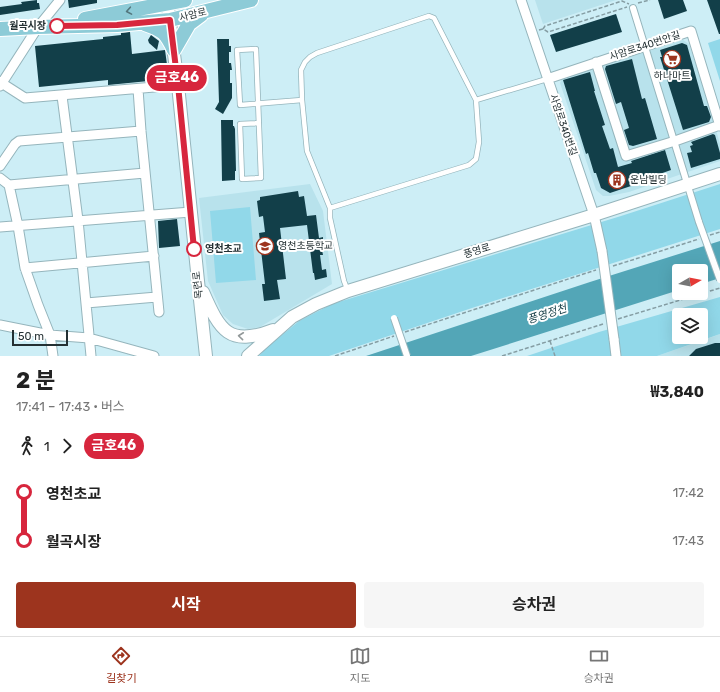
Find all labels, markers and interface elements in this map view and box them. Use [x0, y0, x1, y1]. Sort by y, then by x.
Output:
one-way arrow [126, 6, 132, 15]
street label: 사암로 [178, 6, 208, 24]
marker: 월곡시장 [49, 18, 65, 34]
place label: 월곡시장 [9, 20, 46, 32]
street label: 사암로340번안길 [608, 29, 682, 63]
supermarket icon: 하나마트 [662, 49, 682, 69]
line badge: 금호46 [149, 65, 205, 91]
text: 금호46 [155, 69, 199, 86]
place label: 하나마트 [654, 70, 690, 82]
street label: 사암로340번길 [547, 93, 579, 157]
building icon: 운남빌딩 [607, 170, 627, 190]
place label: 운남빌딩 [630, 174, 667, 186]
school or university icon: 영천초등학교 [255, 236, 275, 256]
place label: 영천초등학교 [278, 240, 333, 252]
marker: 영천초교 [186, 241, 202, 257]
street label: 풍영로 [462, 241, 492, 261]
place label: 영천초교 [205, 242, 242, 255]
north arrow [672, 264, 708, 300]
map controls [672, 264, 708, 344]
street label: 목련로 [191, 271, 205, 299]
water label: 풍영정천 [526, 301, 570, 326]
button: layers [672, 308, 708, 344]
scale bar [12, 328, 68, 347]
text: 50 m [18, 330, 44, 343]
one-way arrow [238, 332, 244, 341]
text: 2 분 [16, 367, 55, 394]
text: ₩3,840 [651, 383, 704, 401]
text: 17:41 – 17:43 · 버스 [16, 399, 125, 414]
icon: walk [16, 435, 38, 457]
icon: forward [56, 435, 78, 457]
text: 금호46 [92, 437, 136, 454]
text: 1 [44, 439, 50, 454]
text: 영천초교 [46, 485, 101, 503]
text: 17:42 [673, 485, 704, 500]
text: 월곡시장 [46, 533, 101, 551]
text: 17:43 [673, 533, 704, 548]
button: 시작 [16, 582, 356, 628]
button: 승차권 [364, 582, 704, 628]
tab: 길찾기 [106, 645, 137, 685]
tab: 지도 [349, 645, 371, 685]
tab: 승차권 [583, 645, 614, 685]

